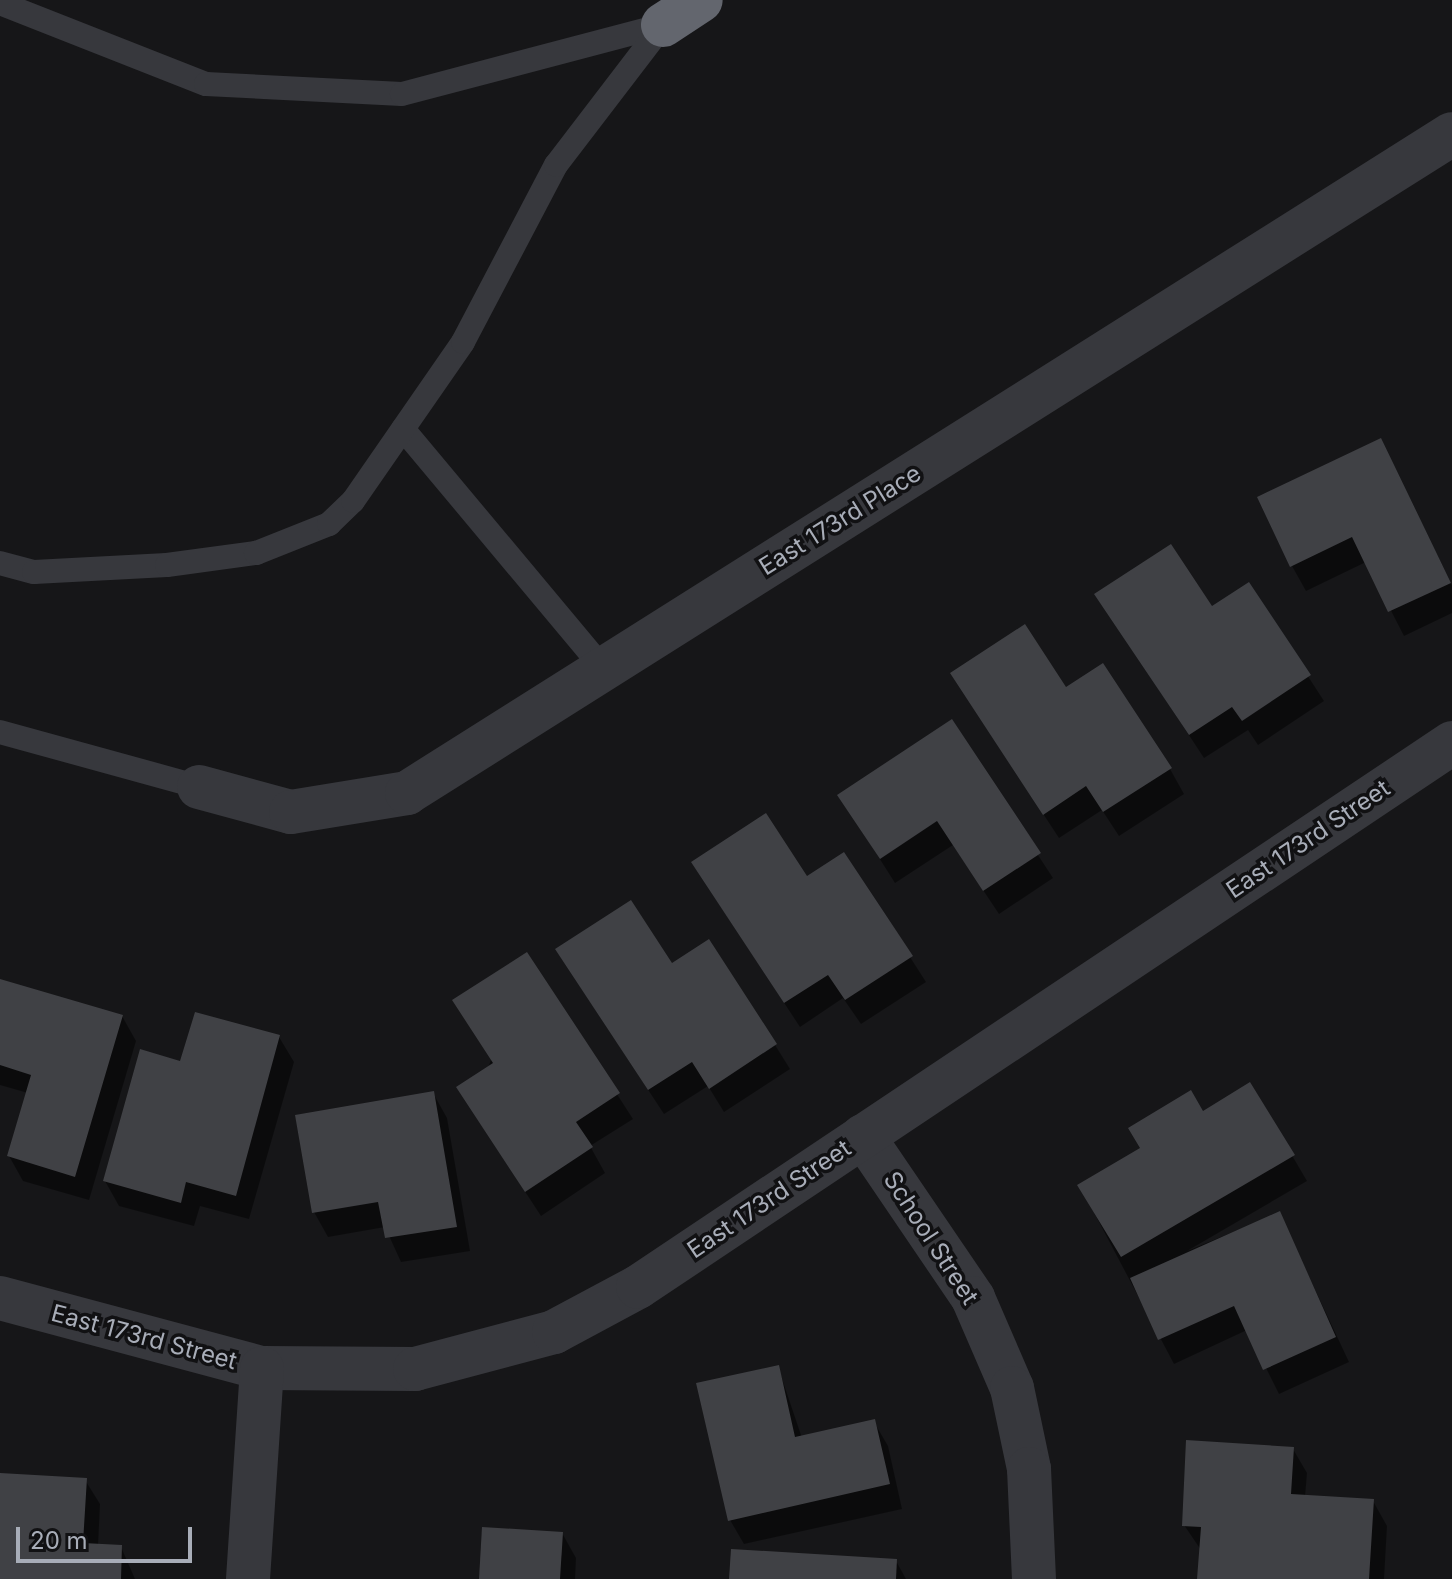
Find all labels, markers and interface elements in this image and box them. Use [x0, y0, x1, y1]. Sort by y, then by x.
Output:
street label: East 173rd Place [754, 459, 926, 581]
street label: East 173rd Street [1221, 774, 1395, 904]
street label: East 173rd Street [682, 1134, 856, 1264]
street label: School Street [877, 1166, 985, 1310]
street label: East 173rd Street [48, 1298, 240, 1376]
scale bar [20, 1511, 196, 1561]
text: 20 m [30, 1526, 88, 1555]

